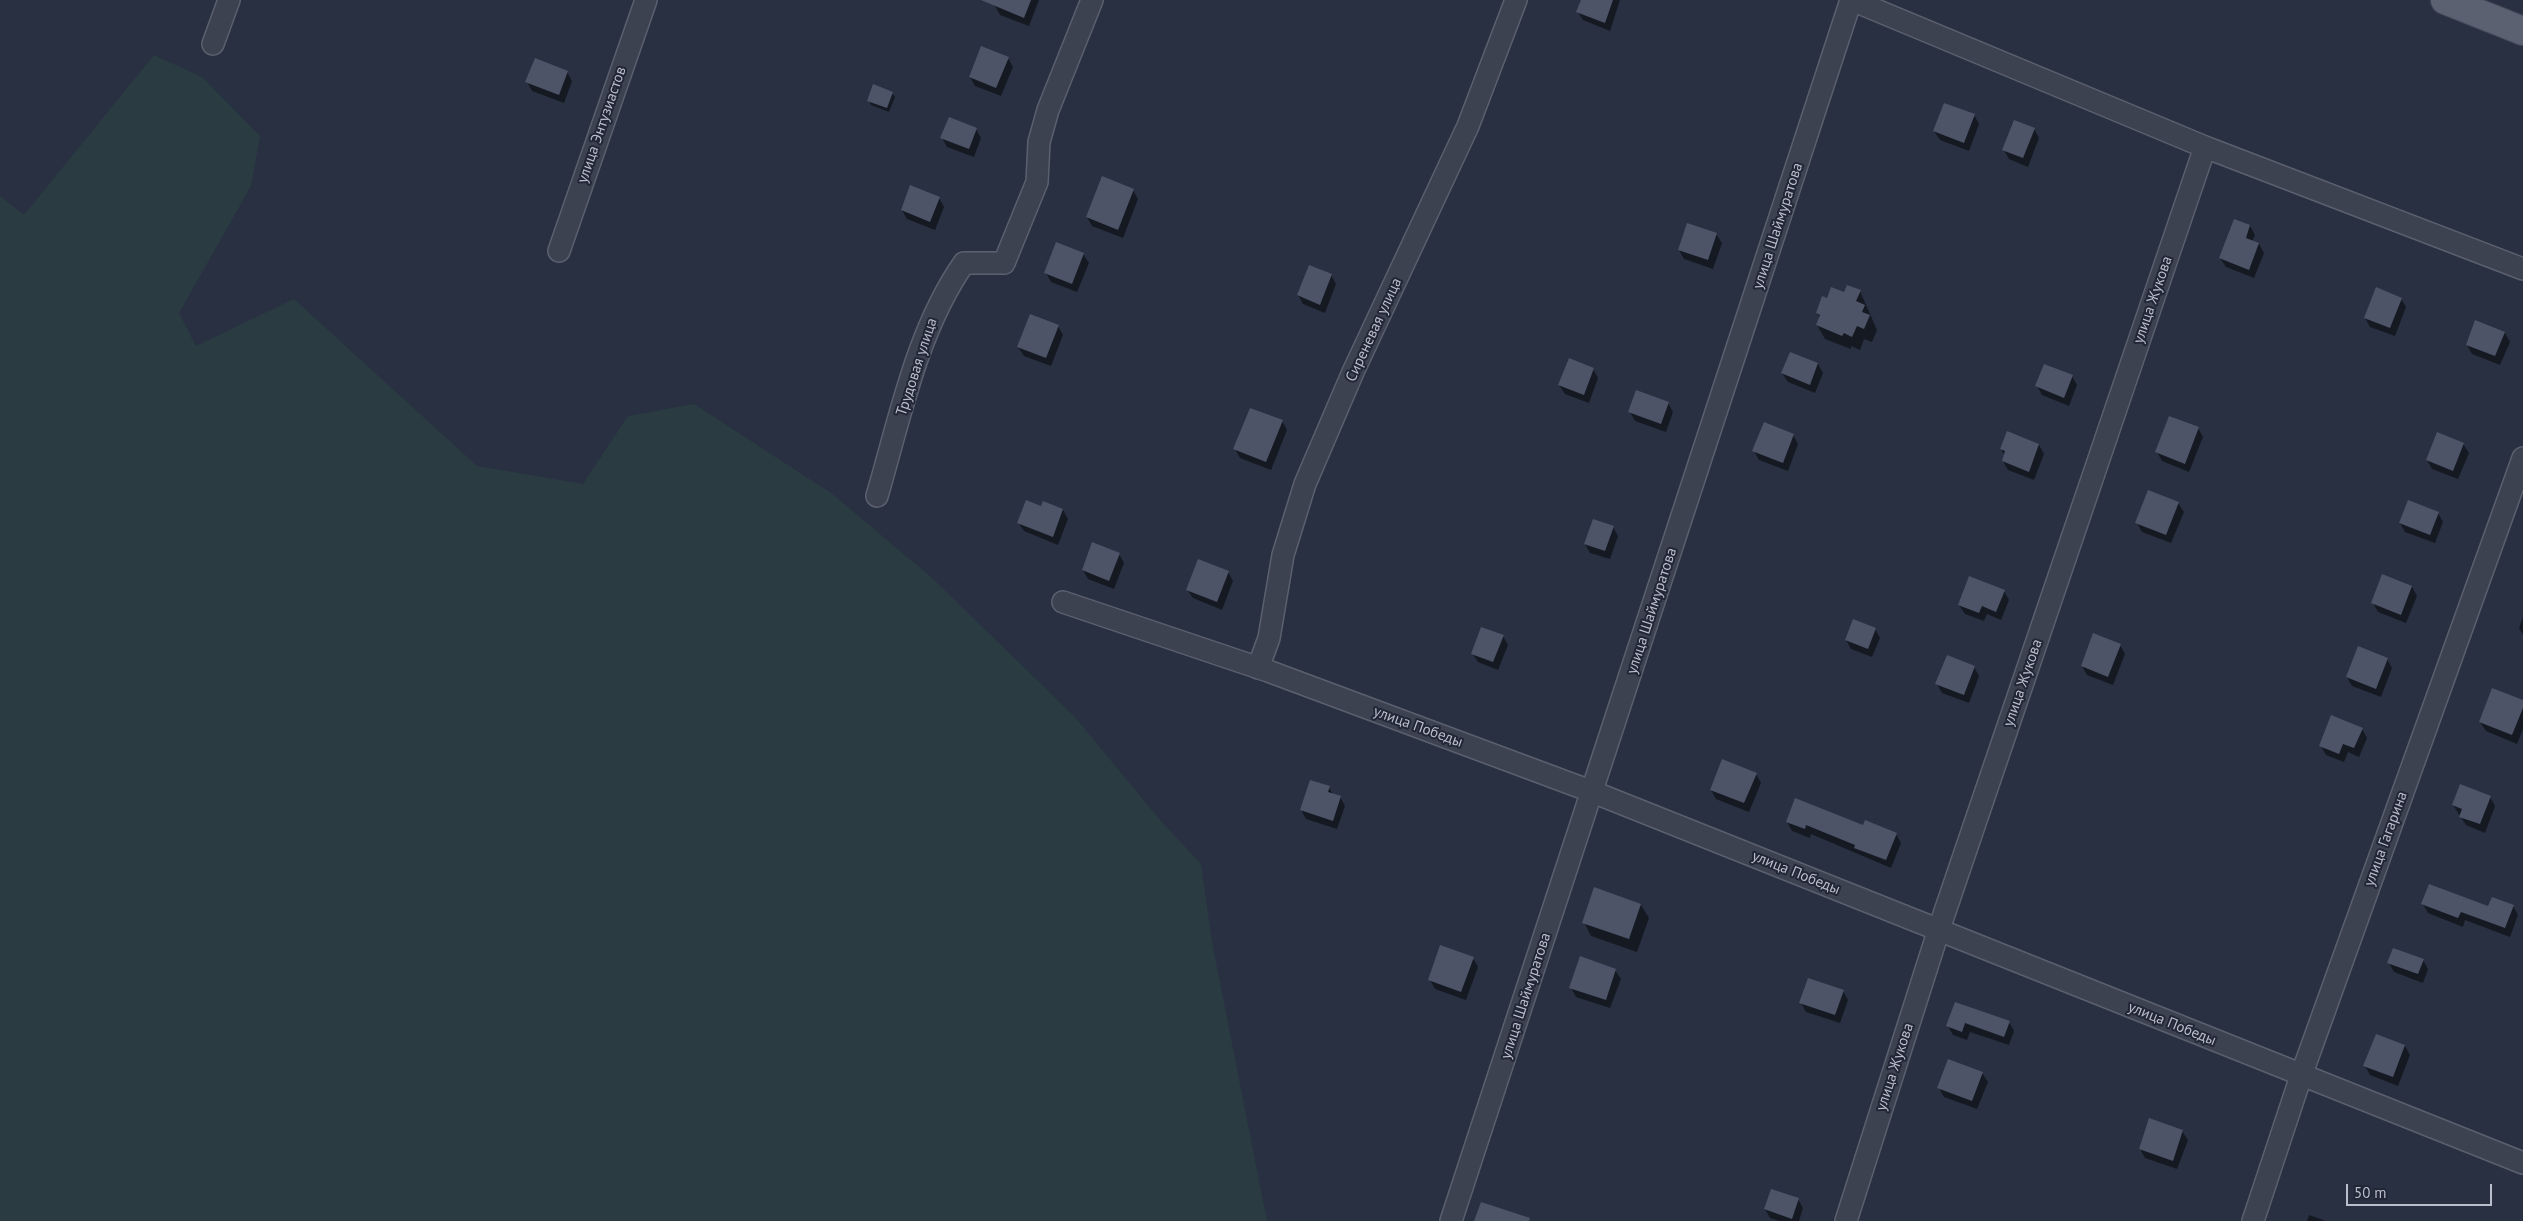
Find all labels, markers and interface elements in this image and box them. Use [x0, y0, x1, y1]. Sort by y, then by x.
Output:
street label: улица Энтузиастов [574, 64, 630, 186]
street label: улица Шаймуратова [1749, 161, 1807, 291]
street label: улица Жукова [2130, 254, 2176, 346]
street label: Сиреневая улица [1342, 275, 1406, 385]
street label: Трудовая улица [893, 316, 941, 418]
street label: улица Шаймуратова [1623, 546, 1681, 676]
street label: улица Жукова [2000, 637, 2046, 729]
street label: улица Победы [1371, 703, 1465, 751]
street label: улица Гагарина [2361, 789, 2411, 889]
street label: улица Победы [1749, 847, 1843, 899]
street label: улица Шаймуратова [1497, 931, 1555, 1061]
street label: улица Победы [2125, 998, 2219, 1050]
street label: улица Жукова [1872, 1021, 1918, 1113]
scale bar [2348, 1174, 2494, 1206]
text: 50 m [2354, 1183, 2387, 1202]

